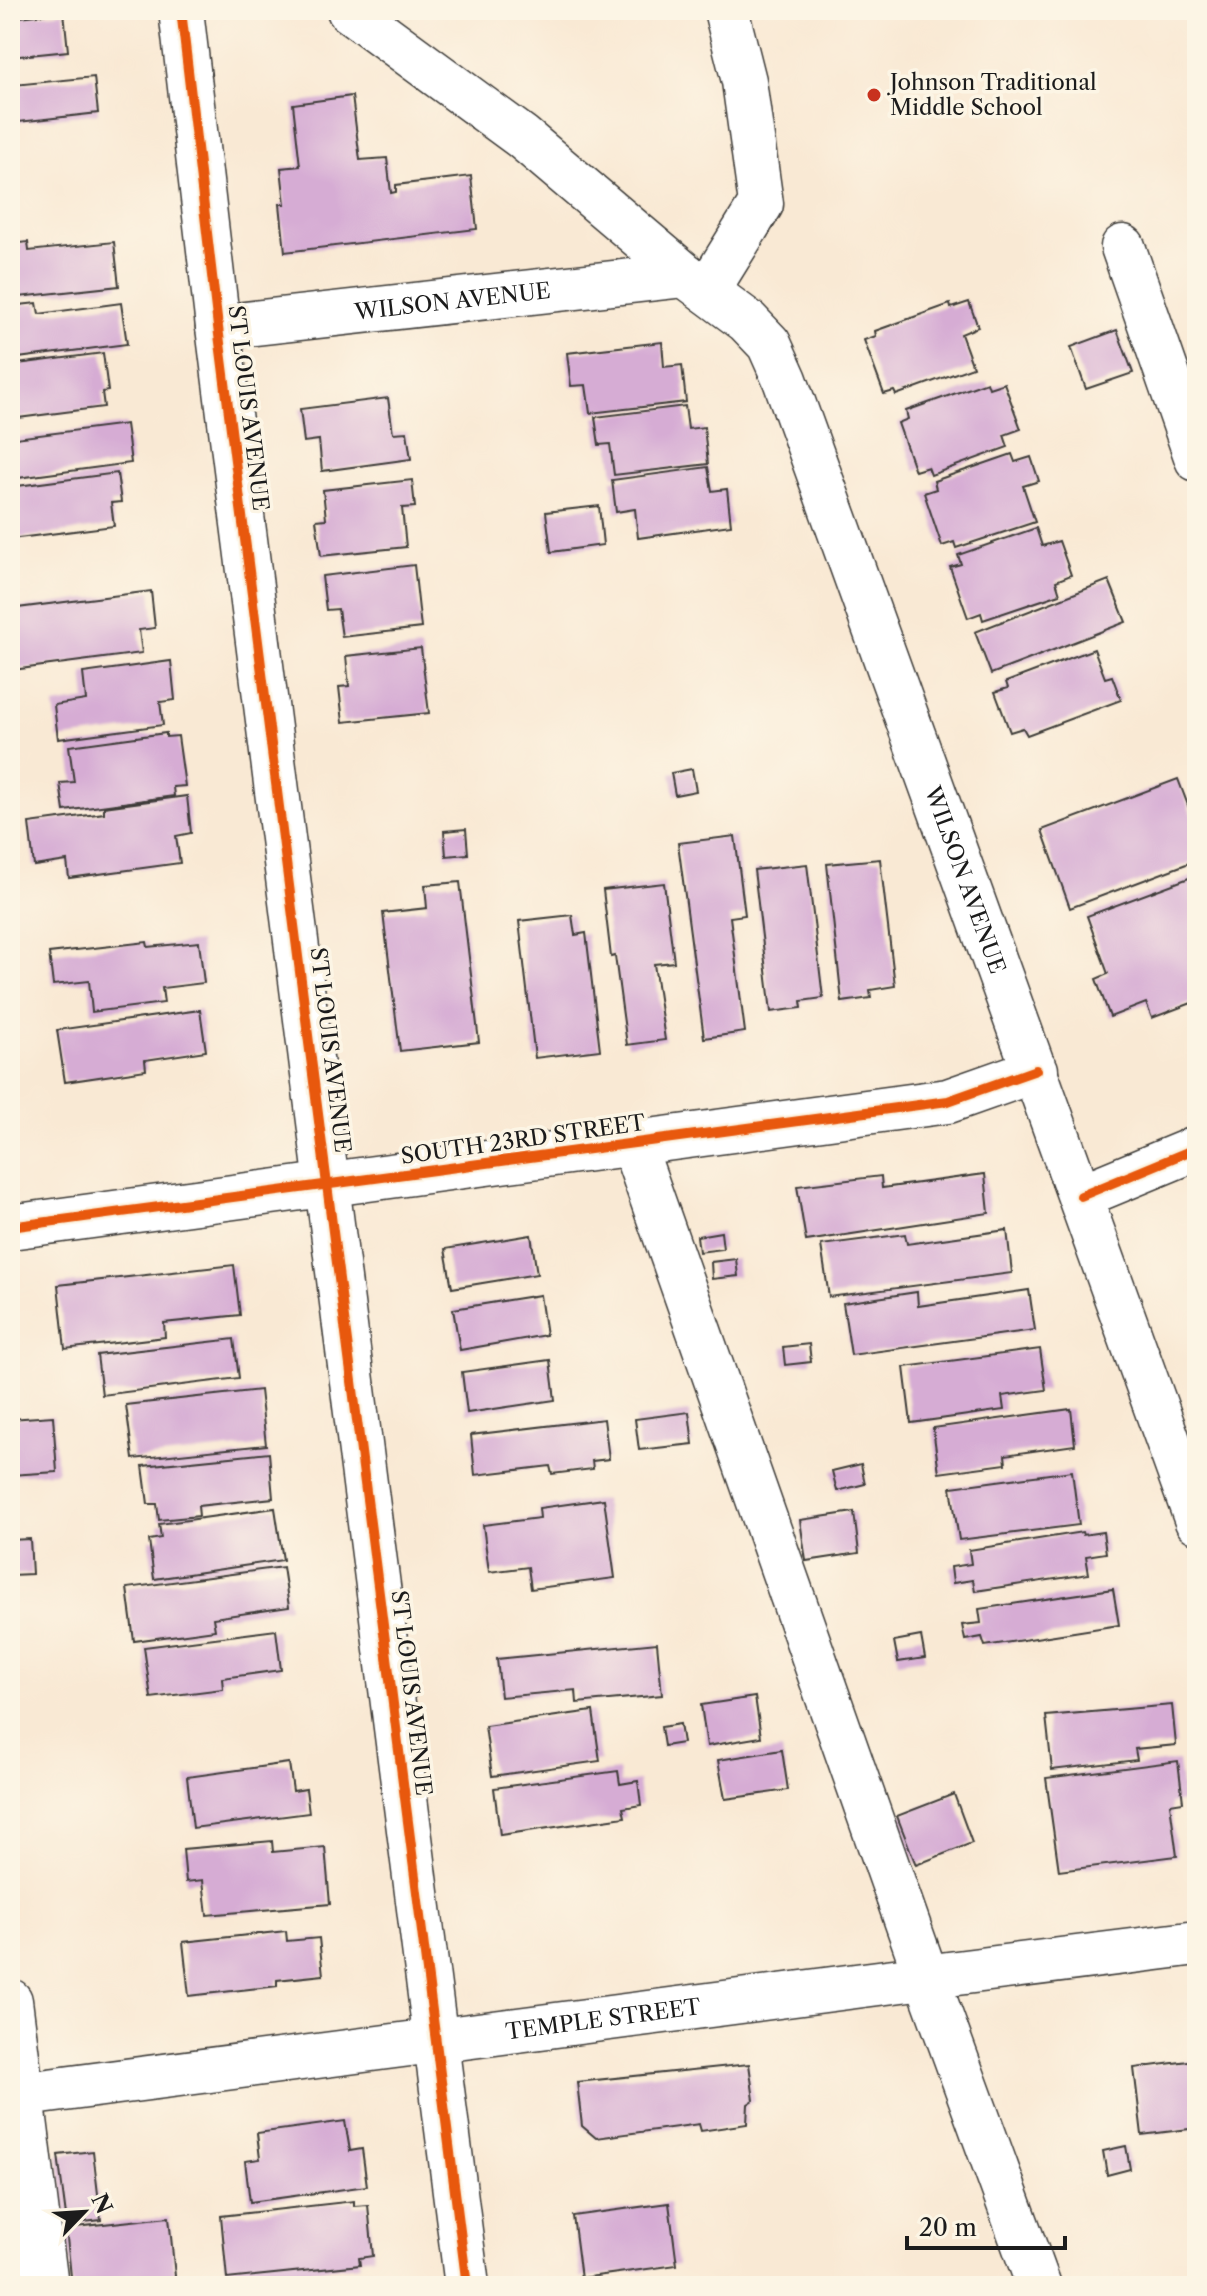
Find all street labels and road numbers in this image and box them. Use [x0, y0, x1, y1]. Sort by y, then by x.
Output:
street label: WILSON AVENUE [352, 277, 552, 326]
street label: ST LOUIS AVENUE [223, 304, 275, 512]
street label: WILSON AVENUE [918, 782, 1011, 977]
street label: ST LOUIS AVENUE [305, 946, 357, 1154]
street label: SOUTH 23RD STREET [399, 1109, 648, 1170]
street label: ST LOUIS AVENUE [386, 1589, 438, 1797]
street label: TEMPLE STREET [504, 1993, 703, 2046]

